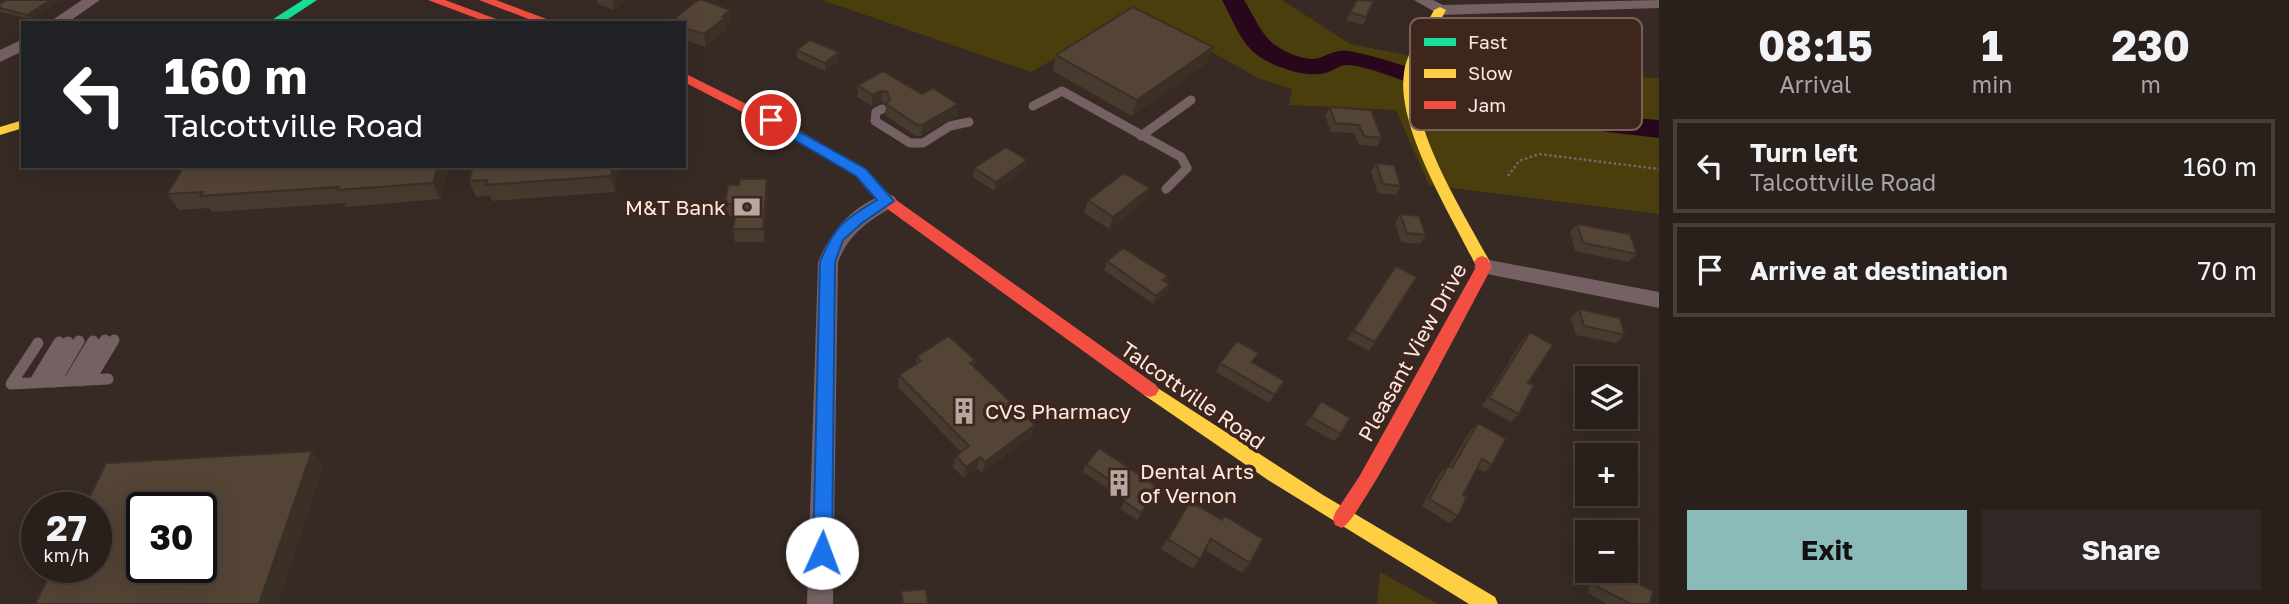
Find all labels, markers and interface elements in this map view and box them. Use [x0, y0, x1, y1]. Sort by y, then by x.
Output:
legend [1410, 18, 1642, 130]
text: 08:15 [1758, 20, 1873, 70]
text: 1 [1981, 20, 2003, 70]
text: 230 [2111, 20, 2190, 70]
text: Fast [1468, 30, 1507, 53]
text: 160 m [164, 46, 307, 105]
icon: left [49, 49, 140, 140]
text: Slow [1468, 61, 1513, 84]
text: Arrival [1779, 70, 1851, 98]
text: min [1972, 70, 2012, 98]
text: m [2141, 70, 2161, 98]
pin [741, 90, 801, 150]
text: Jam [1468, 93, 1506, 116]
icon: arrive [752, 101, 790, 139]
text: Talcottville Road [164, 106, 423, 144]
text: Turn left [1750, 137, 1858, 168]
icon: left [1691, 147, 1729, 185]
text: 160 m [2183, 151, 2257, 182]
text: Talcottville Road [1750, 168, 1936, 196]
bank icon: M&T Bank [732, 192, 762, 222]
place label: M&T Bank [625, 194, 726, 220]
icon: arrive [1691, 251, 1729, 289]
text: Arrive at destination [1750, 255, 2008, 286]
text: 70 m [2198, 255, 2257, 286]
street label: Pleasant View Drive [1352, 258, 1472, 446]
street label: Talcottville Road [1116, 336, 1270, 454]
map controls [1575, 366, 1638, 583]
button: layers [1575, 366, 1638, 429]
building icon: CVS Pharmacy [949, 396, 979, 426]
place label: CVS Pharmacy [985, 398, 1132, 424]
button: + [1575, 443, 1638, 506]
place label: Dental Arts of Vernon [1140, 458, 1254, 508]
building icon: Dental Arts of Vernon [1104, 468, 1134, 498]
speed limit sign: 30 [126, 492, 217, 583]
text: 27 [46, 507, 87, 549]
button: Exit [1687, 510, 1967, 590]
button: Share [1981, 510, 2261, 590]
position arrow [785, 516, 859, 590]
button: − [1575, 520, 1638, 583]
text: km/h [44, 544, 89, 566]

